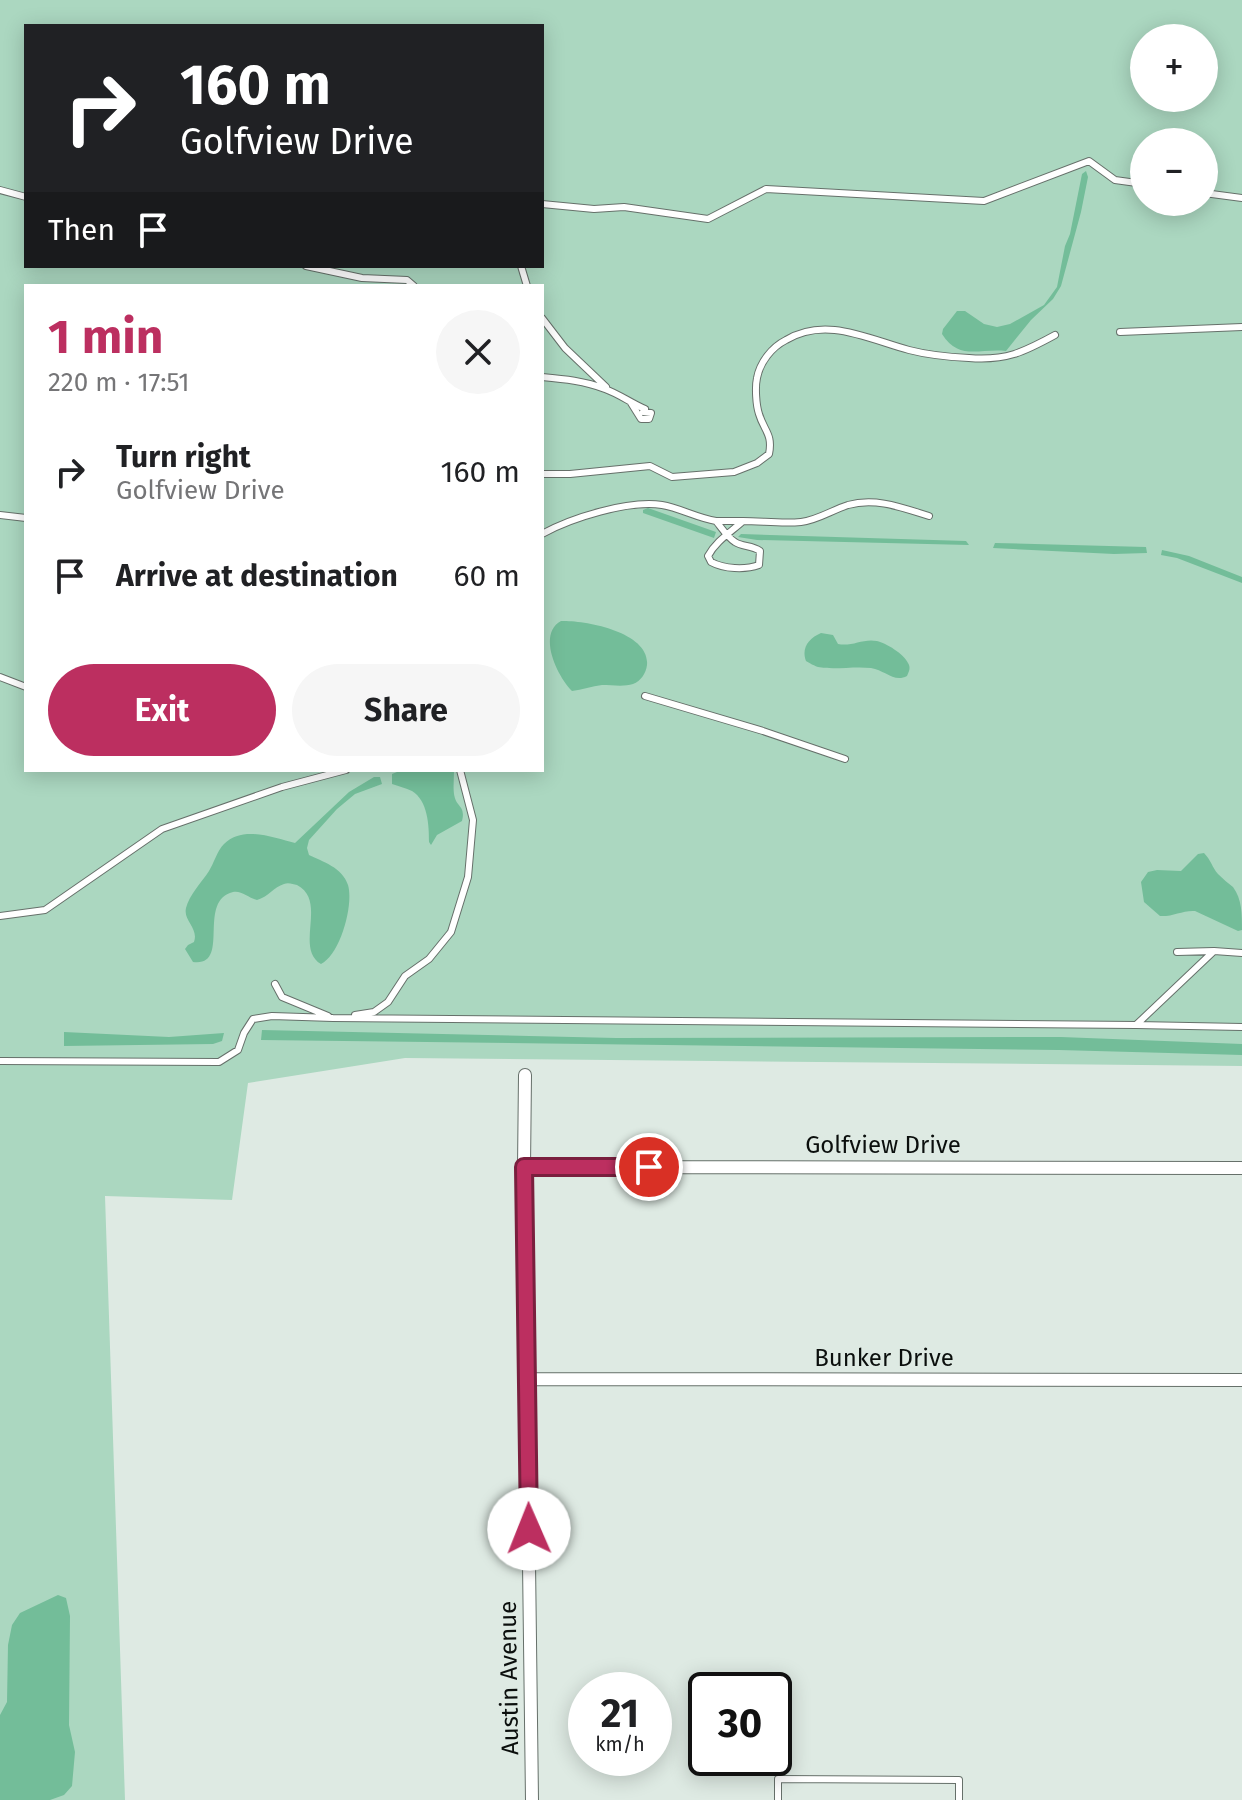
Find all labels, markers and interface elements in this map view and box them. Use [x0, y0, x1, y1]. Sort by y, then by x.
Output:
map controls [1130, 24, 1218, 216]
button: + [1130, 24, 1218, 112]
text: 160 m [180, 52, 331, 119]
icon: right [48, 56, 152, 160]
text: Golfview Drive [180, 120, 414, 164]
button: − [1130, 128, 1218, 216]
icon: arrive [131, 208, 175, 252]
text: Then [48, 212, 115, 248]
text: 1 min [48, 308, 163, 366]
button: close [436, 310, 520, 394]
text: 220 m · 17:51 [48, 367, 190, 398]
text: Turn right [116, 439, 251, 475]
icon: right [48, 450, 92, 494]
text: 160 m [441, 454, 520, 490]
text: Golfview Drive [116, 475, 285, 506]
icon: arrive [48, 554, 92, 598]
text: Arrive at destination [116, 558, 398, 594]
text: 60 m [454, 558, 520, 594]
button: Exit [48, 664, 276, 756]
button: Share [292, 664, 520, 756]
street label: Golfview Drive [805, 1131, 961, 1159]
pin [615, 1133, 683, 1201]
icon: arrive [627, 1145, 671, 1189]
street label: Bunker Drive [814, 1344, 954, 1372]
position arrow [487, 1487, 571, 1571]
street label: Austin Avenue [494, 1601, 524, 1755]
speed limit sign: 30 [688, 1672, 792, 1776]
text: 21 [601, 1690, 639, 1738]
text: km/h [595, 1732, 645, 1756]

